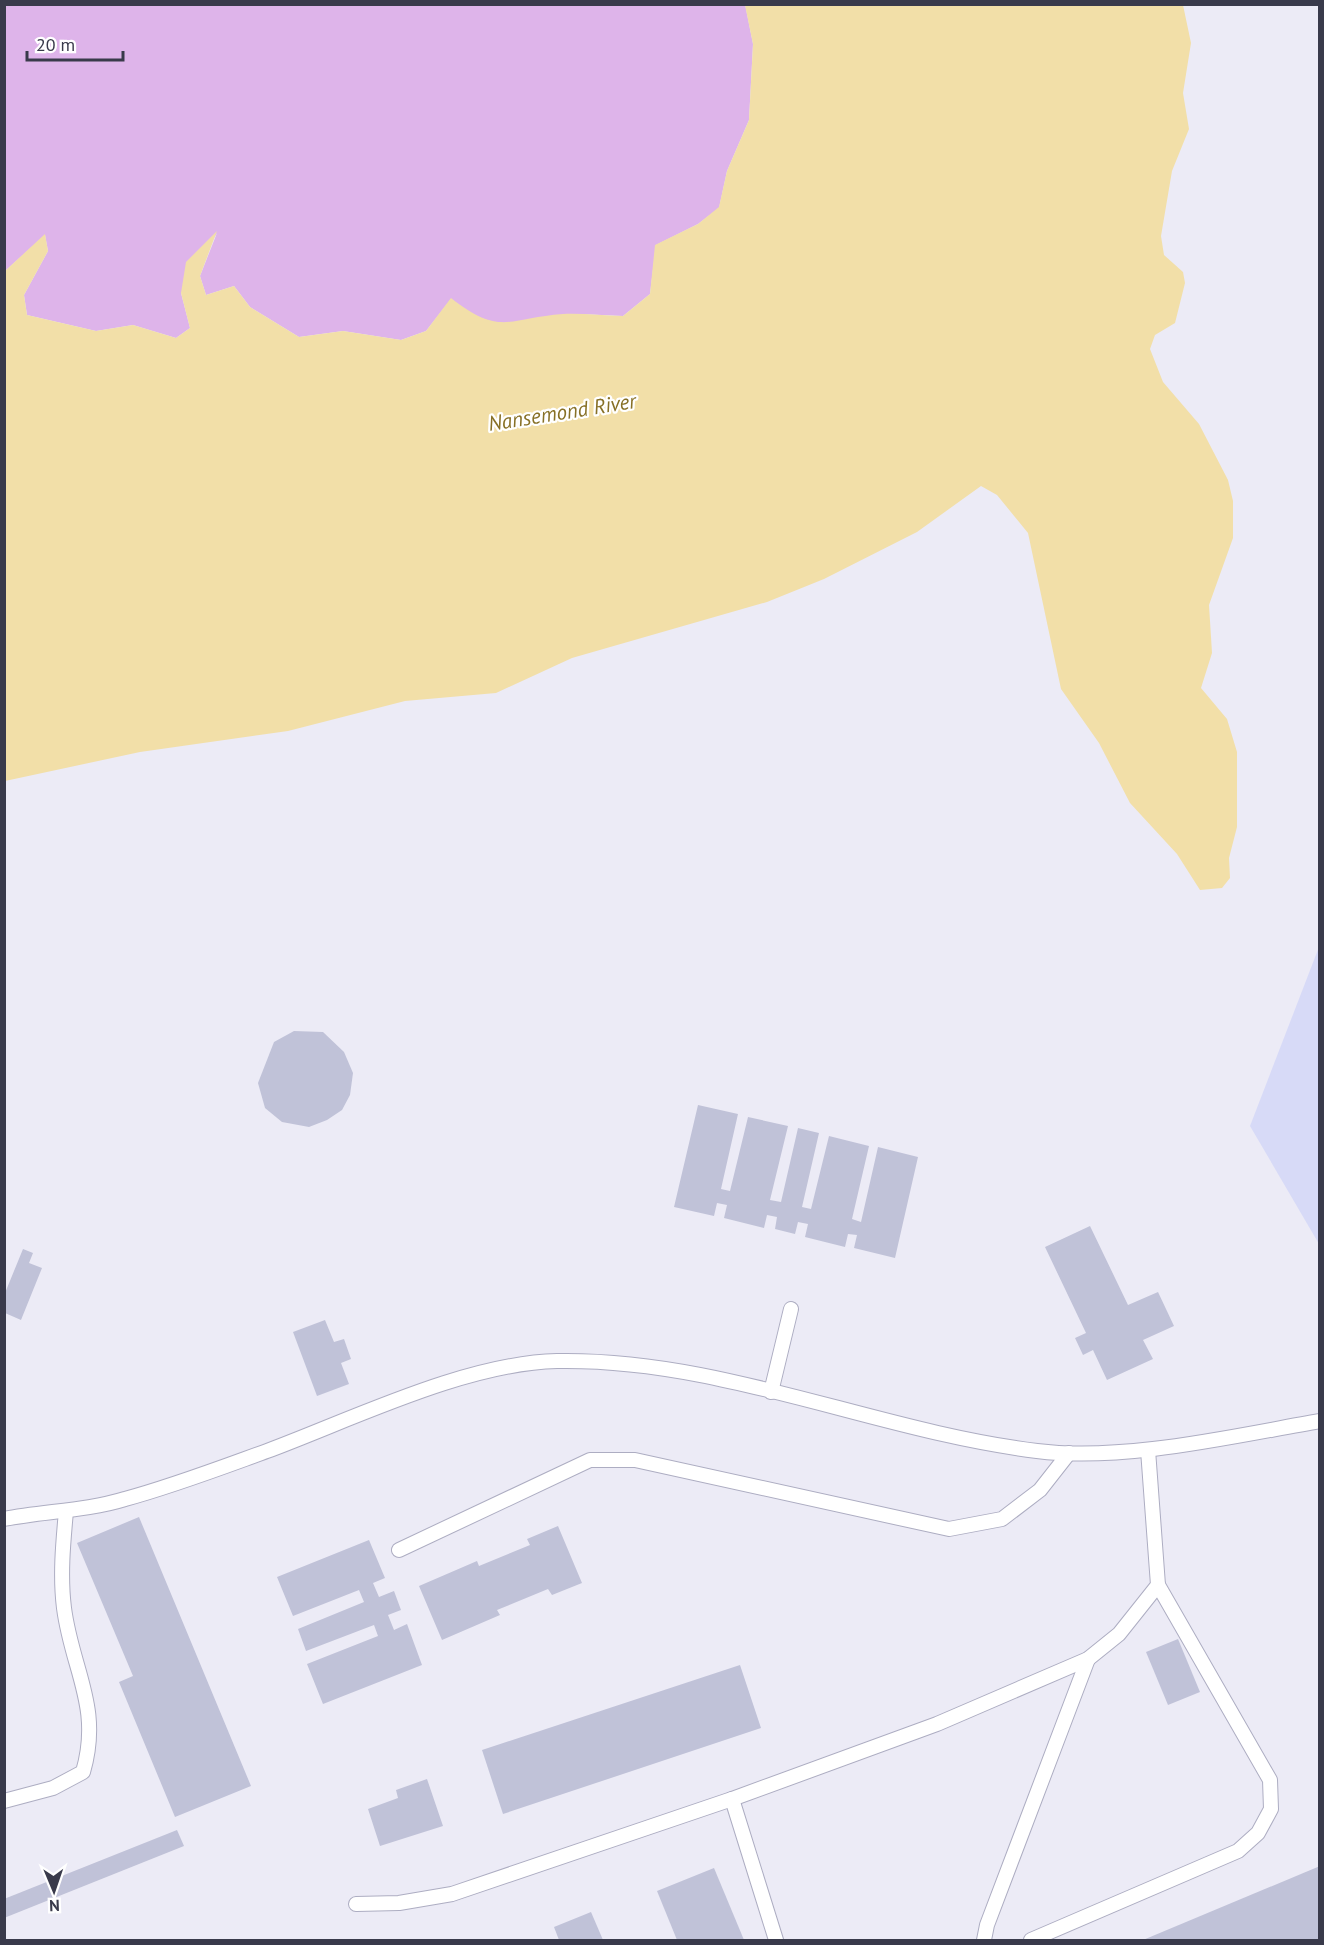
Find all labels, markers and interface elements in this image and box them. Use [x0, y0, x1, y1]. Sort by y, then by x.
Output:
scale bar [27, 24, 123, 62]
text: 20 m [36, 33, 75, 56]
water label: Nansemond River [486, 387, 640, 437]
north arrow [24, 1861, 84, 1921]
text: N [49, 1896, 60, 1916]

